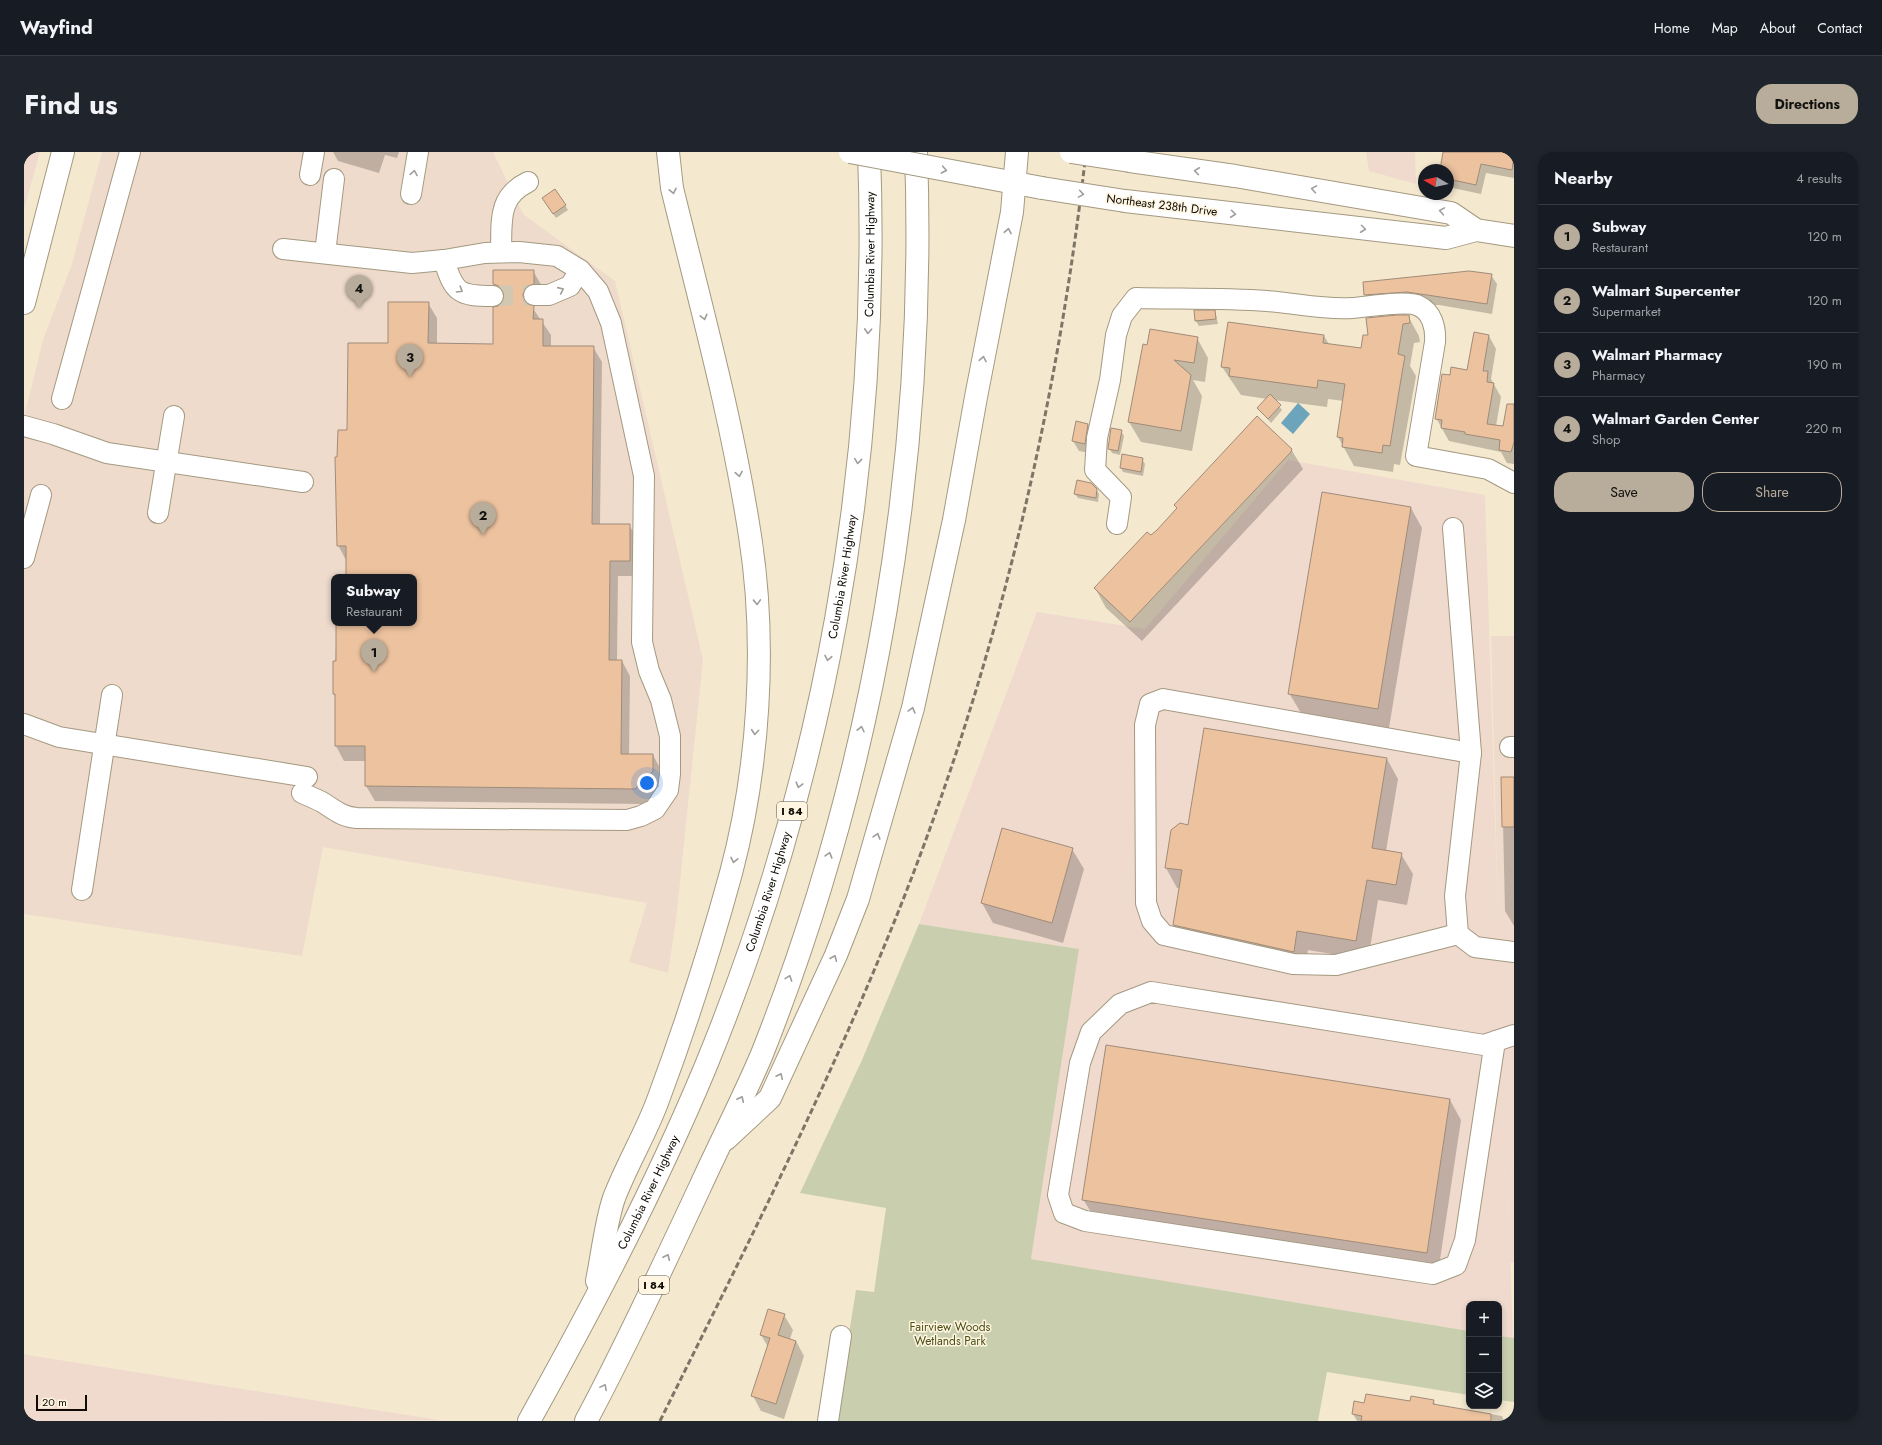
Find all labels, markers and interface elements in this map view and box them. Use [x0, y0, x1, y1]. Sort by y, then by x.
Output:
text: Wayfind [20, 14, 93, 41]
text: Home [1654, 18, 1690, 38]
text: Map [1712, 18, 1738, 38]
text: About [1760, 18, 1795, 38]
text: Contact [1817, 18, 1862, 38]
text: Find us [24, 84, 118, 125]
button: Directions [1756, 84, 1858, 124]
north arrow [1418, 164, 1454, 200]
one-way arrow [941, 165, 947, 173]
text: Nearby [1554, 166, 1612, 190]
one-way arrow [1194, 167, 1200, 176]
text: 4 results [1796, 169, 1842, 188]
one-way arrow [409, 170, 418, 176]
one-way arrow [1311, 186, 1317, 194]
one-way arrow [669, 187, 677, 194]
one-way arrow [1078, 189, 1084, 198]
street label: Northeast 238th Drive [1105, 189, 1219, 221]
street label: Columbia River Highway [860, 191, 880, 317]
one-way arrow [1439, 207, 1445, 216]
one-way arrow [1230, 209, 1236, 218]
text: Subway [1592, 216, 1646, 238]
one-way arrow [1359, 224, 1366, 233]
text: 1 [1564, 227, 1570, 246]
text: 120 m [1807, 227, 1842, 246]
one-way arrow [1004, 228, 1012, 234]
text: Restaurant [1592, 238, 1648, 257]
pin: 4 [346, 275, 372, 308]
text: Walmart Supercenter [1592, 280, 1740, 302]
one-way arrow [456, 285, 463, 292]
one-way arrow [557, 287, 565, 295]
text: 2 [1563, 291, 1571, 310]
text: 120 m [1807, 291, 1842, 310]
text: Supermarket [1592, 302, 1661, 321]
one-way arrow [699, 314, 707, 320]
one-way arrow [864, 328, 873, 334]
pin: 3 [397, 344, 423, 377]
text: Walmart Pharmacy [1592, 344, 1722, 366]
one-way arrow [979, 355, 987, 362]
text: 3 [1563, 355, 1571, 374]
text: 190 m [1807, 355, 1842, 374]
text: Pharmacy [1592, 366, 1645, 385]
text: Walmart Garden Center [1592, 408, 1759, 430]
text: 4 [1562, 419, 1572, 438]
text: 220 m [1805, 419, 1842, 438]
text: Shop [1592, 430, 1620, 449]
one-way arrow [854, 457, 863, 464]
one-way arrow [734, 470, 743, 477]
button: Save [1554, 472, 1694, 512]
button: Share [1702, 472, 1842, 512]
pin: 2 [470, 502, 496, 535]
street label: Columbia River Highway [824, 513, 861, 640]
popup [331, 574, 417, 626]
text: Subway [346, 580, 400, 602]
one-way arrow [752, 599, 761, 605]
text: Restaurant [346, 602, 402, 621]
pin: 1 [361, 639, 387, 672]
one-way arrow [825, 655, 833, 661]
one-way arrow [907, 707, 916, 714]
one-way arrow [857, 726, 865, 732]
one-way arrow [751, 729, 760, 735]
your location [637, 773, 657, 793]
one-way arrow [796, 782, 804, 788]
road number: I 84 [777, 802, 807, 820]
street label: Columbia River Highway [741, 829, 796, 954]
one-way arrow [872, 832, 881, 839]
one-way arrow [824, 851, 833, 858]
one-way arrow [730, 857, 738, 863]
one-way arrow [829, 955, 837, 963]
one-way arrow [784, 975, 792, 982]
one-way arrow [775, 1073, 783, 1081]
one-way arrow [736, 1096, 744, 1103]
street label: Columbia River Highway [613, 1131, 684, 1253]
one-way arrow [662, 1254, 670, 1261]
road number: I 84 [639, 1276, 669, 1294]
map controls [1466, 1301, 1502, 1409]
button: + [1466, 1301, 1502, 1337]
park label: Fairview Woods Wetlands Park [910, 1318, 991, 1350]
button: − [1466, 1337, 1502, 1373]
button: layers [1466, 1373, 1502, 1409]
one-way arrow [599, 1383, 607, 1391]
scale bar [36, 1393, 87, 1412]
text: 20 m [42, 1394, 67, 1410]

